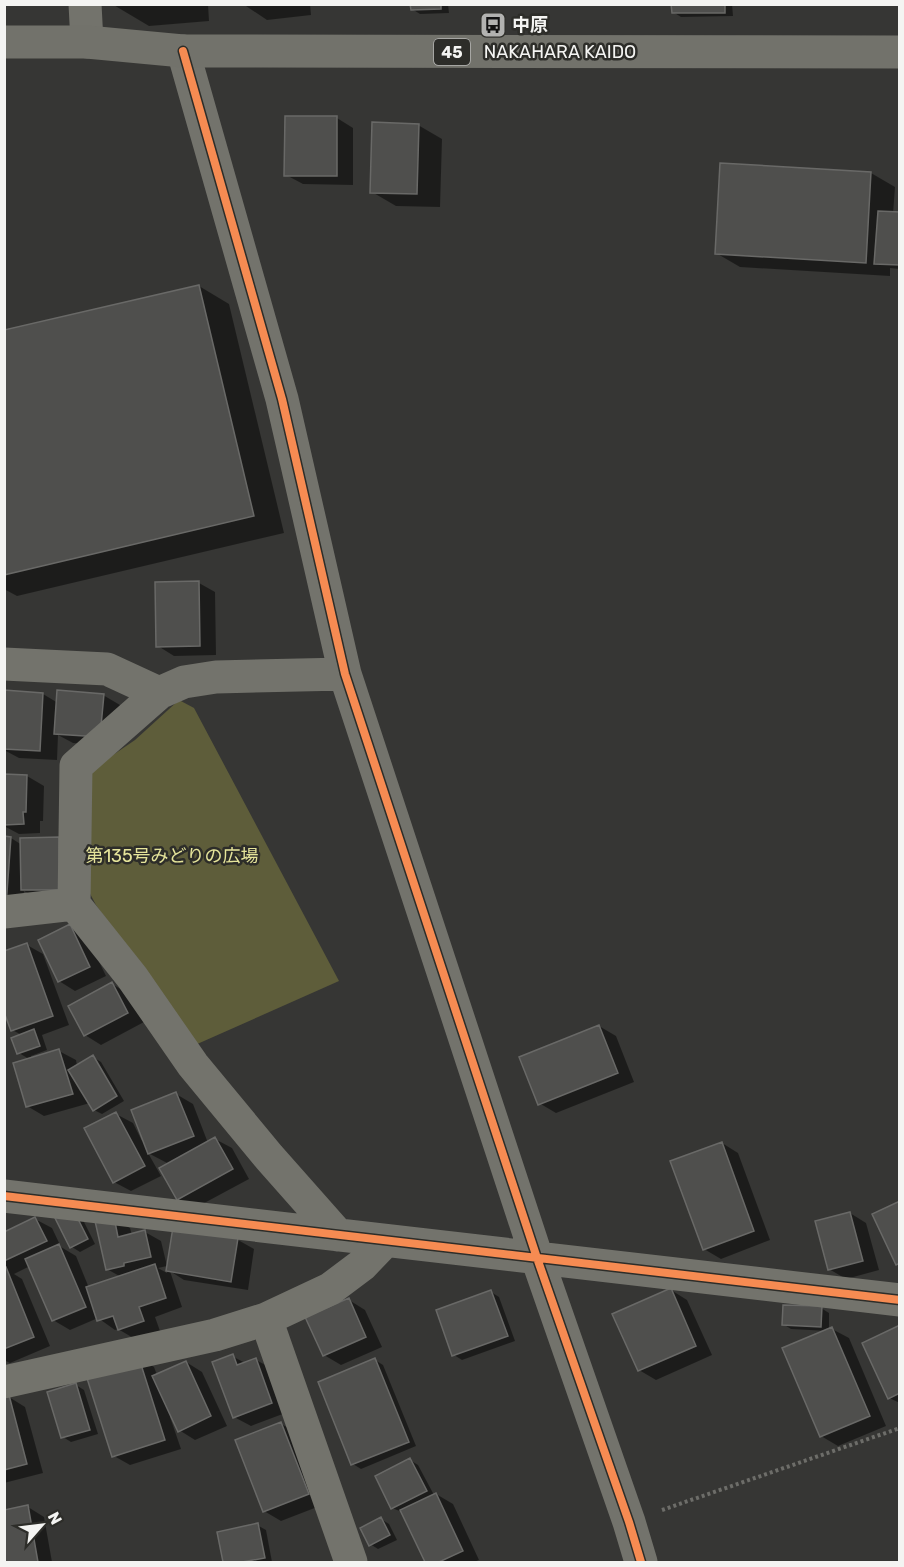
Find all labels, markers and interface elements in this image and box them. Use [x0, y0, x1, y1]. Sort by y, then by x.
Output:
bus stop icon: 中原 [478, 10, 508, 40]
place label: 中原 [512, 14, 548, 36]
road number: 45 [434, 39, 470, 65]
street label: NAKAHARA KAIDO [484, 41, 636, 63]
park label: 第135号みどりの広場 [85, 845, 259, 867]
north arrow [12, 1495, 72, 1555]
text: N [44, 1509, 66, 1528]

